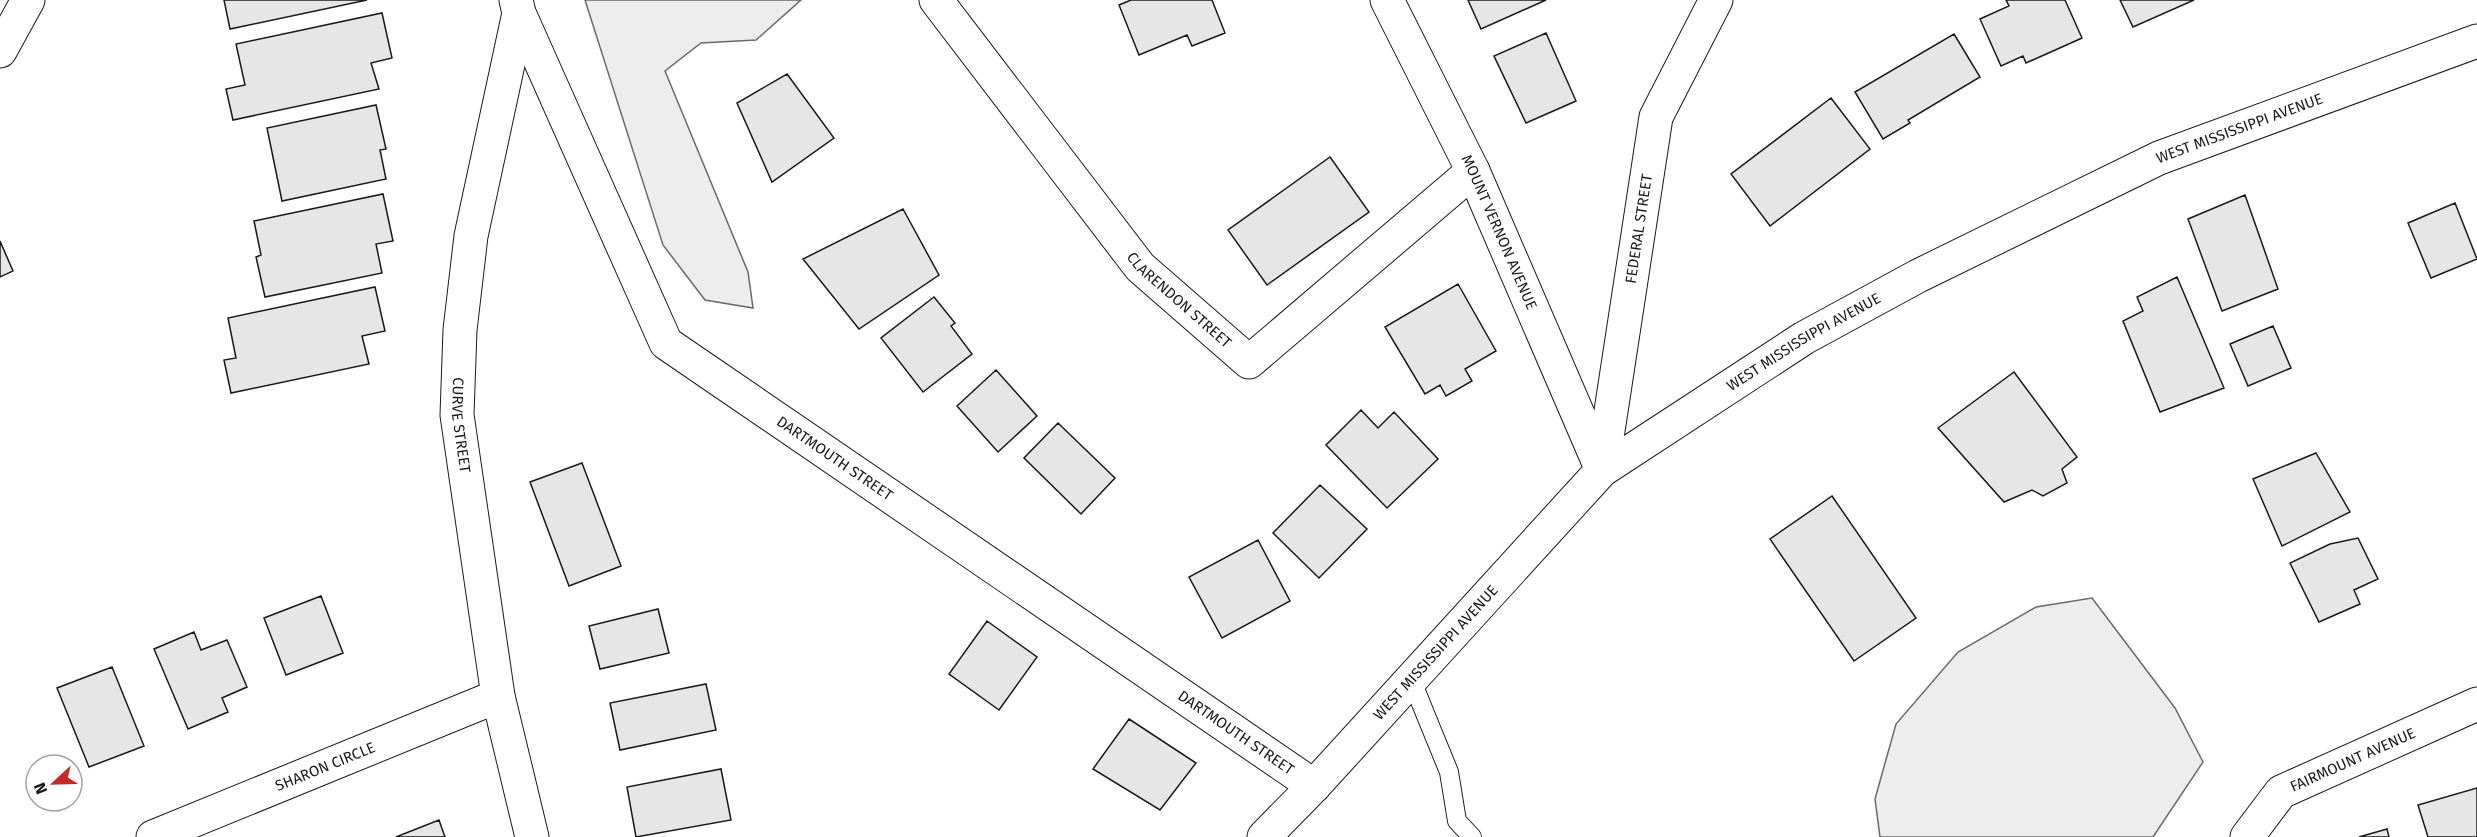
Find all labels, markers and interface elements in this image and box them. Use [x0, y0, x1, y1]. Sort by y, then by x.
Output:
street label: WEST MISSISSIPPI AVENUE [2154, 90, 2325, 167]
street label: MOUNT VERNON AVENUE [1457, 152, 1541, 312]
street label: FEDERAL STREET [1622, 172, 1656, 285]
street label: CLARENDON STREET [1123, 249, 1235, 352]
street label: WEST MISSISSIPPI AVENUE [1723, 289, 1884, 395]
street label: CURVE STREET [448, 377, 474, 474]
street label: DARTMOUTH STREET [773, 412, 896, 504]
street label: WEST MISSISSIPPI AVENUE [1370, 581, 1502, 724]
street label: DARTMOUTH STREET [1174, 687, 1298, 779]
street label: FAIRMOUNT AVENUE [2287, 724, 2418, 796]
street label: SHARON CIRCLE [273, 738, 378, 795]
north arrow [24, 753, 84, 813]
text: N [30, 780, 51, 797]

